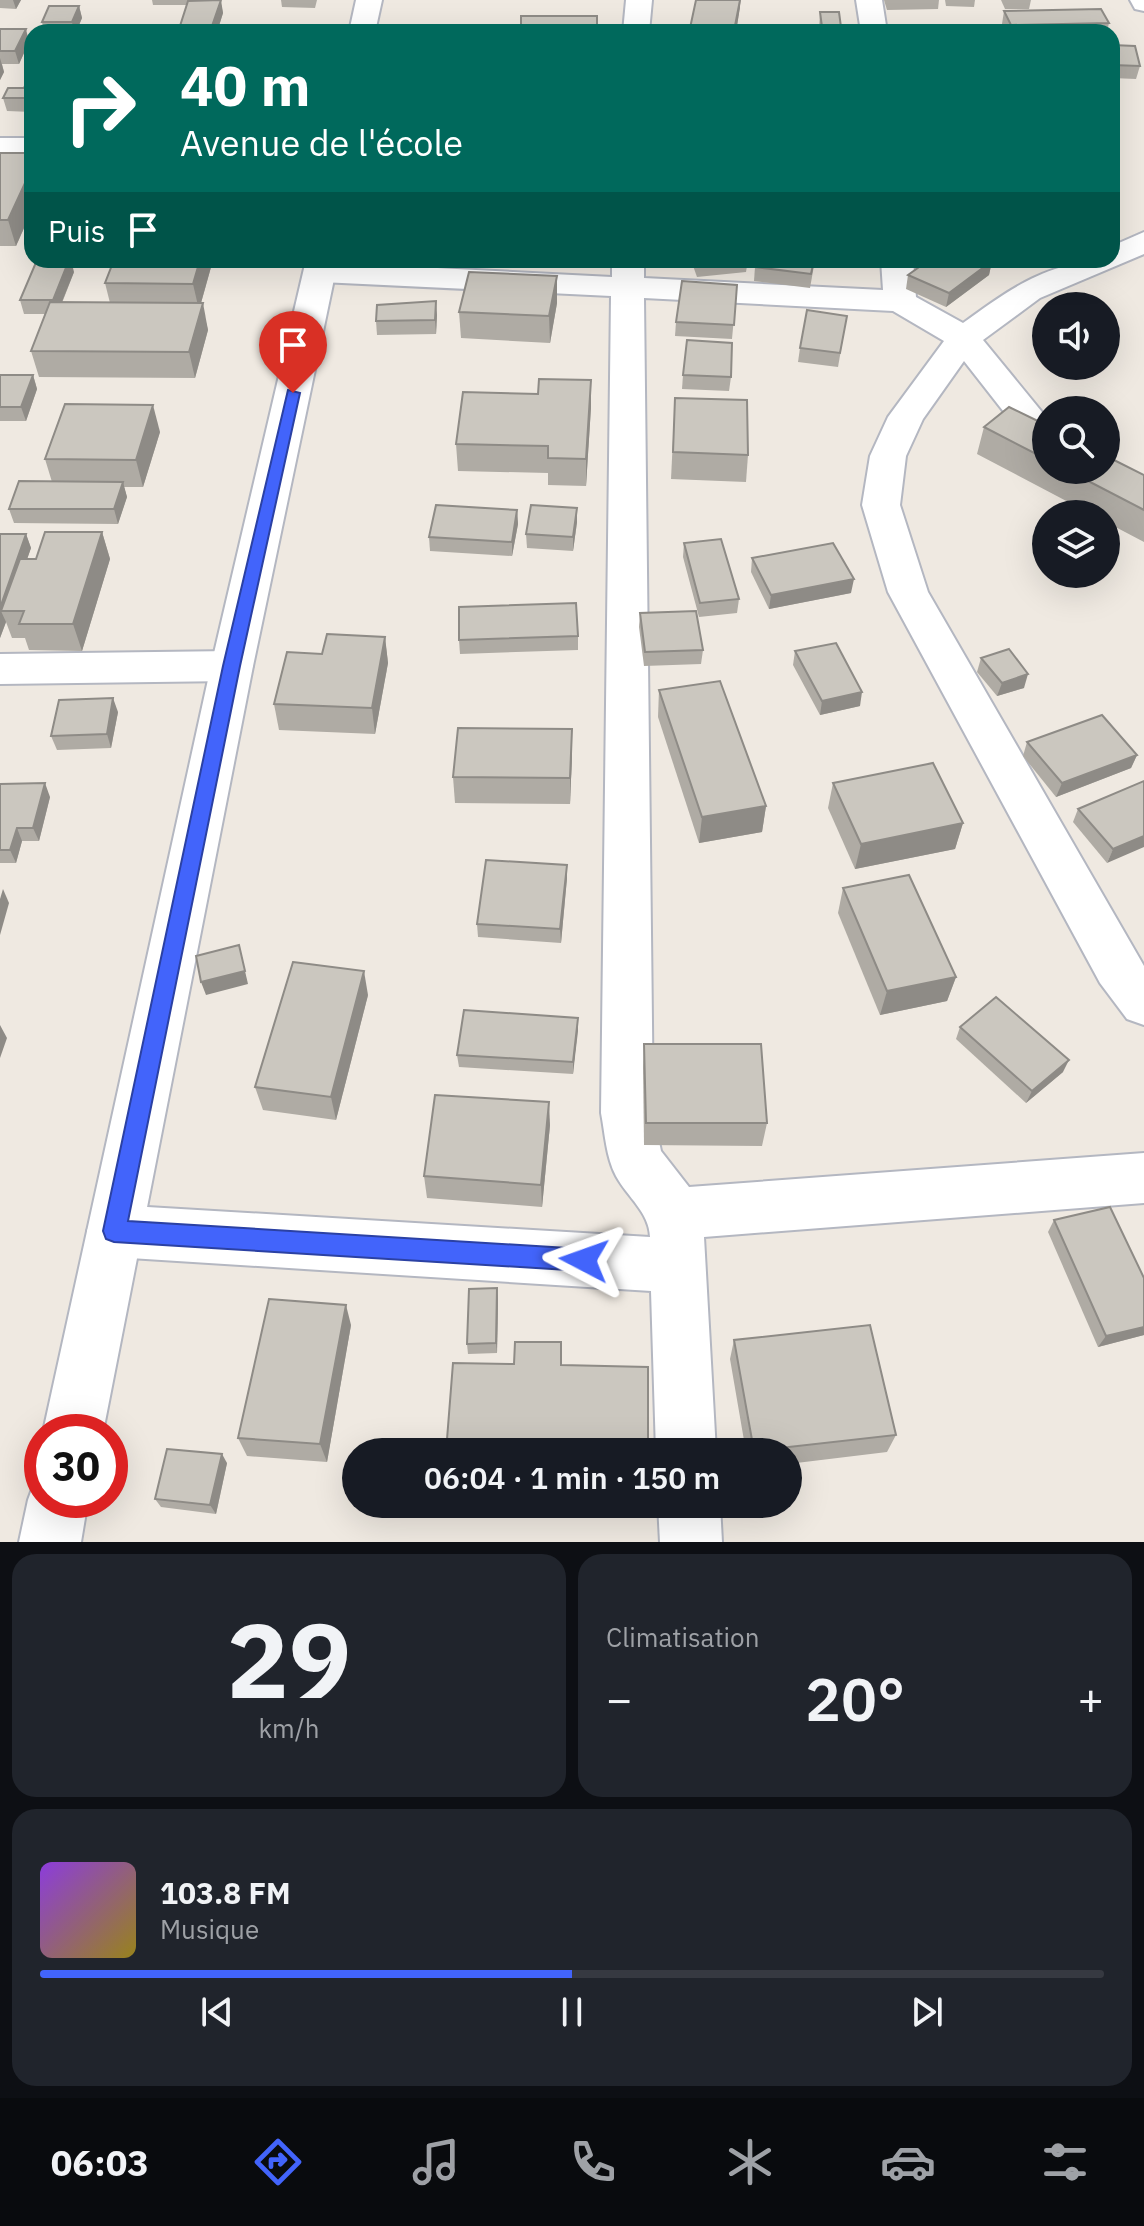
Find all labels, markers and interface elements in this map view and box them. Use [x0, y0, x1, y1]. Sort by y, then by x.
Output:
text: 40 m [180, 49, 310, 121]
icon: right [48, 56, 152, 160]
text: Avenue de l'école [180, 119, 463, 166]
icon: arrive [121, 208, 165, 252]
text: Puis [48, 211, 105, 250]
map controls [1032, 292, 1120, 588]
button: sound [1032, 292, 1120, 380]
pin [259, 311, 327, 393]
icon: arrive [271, 323, 315, 367]
button: search [1032, 396, 1120, 484]
button: layers [1032, 500, 1120, 588]
position arrow [542, 1218, 626, 1302]
speed limit sign: 30 [24, 1414, 128, 1518]
text: 06:04 · 1 min · 150 m [424, 1458, 720, 1497]
text: 29 [227, 1591, 351, 1727]
text: Climatisation [606, 1620, 759, 1654]
text: 20° [805, 1659, 905, 1738]
text: − [606, 1670, 632, 1727]
text: + [1078, 1670, 1104, 1727]
text: km/h [258, 1711, 320, 1745]
text: 103.8 FM [160, 1873, 291, 1912]
text: Musique [160, 1912, 259, 1946]
icon: previous [195, 1990, 239, 2034]
icon: pause [550, 1990, 594, 2034]
icon: next [905, 1990, 949, 2034]
icon: directions [250, 2134, 306, 2190]
icon: music [408, 2134, 464, 2190]
icon: phone [565, 2134, 621, 2190]
icon: climate [722, 2134, 778, 2190]
icon: car [880, 2134, 936, 2190]
icon: filters [1037, 2134, 1093, 2190]
text: 06:03 [51, 2139, 149, 2186]

